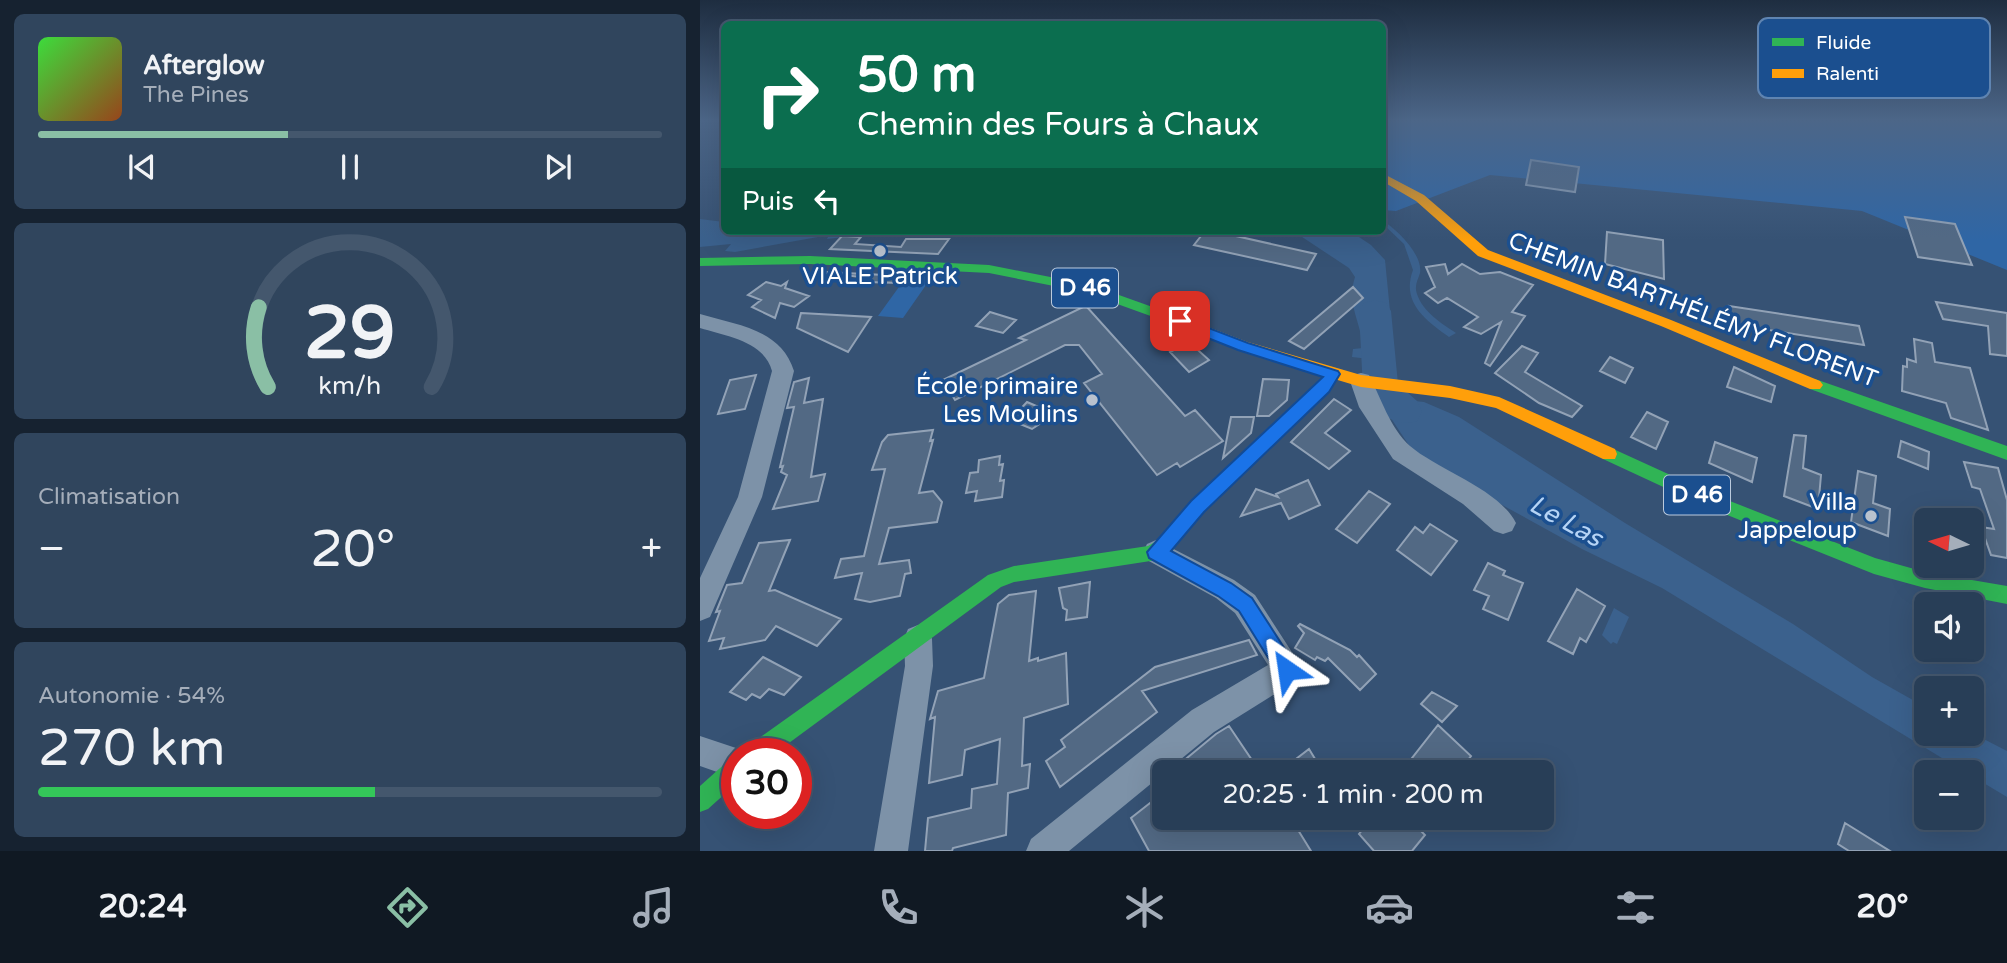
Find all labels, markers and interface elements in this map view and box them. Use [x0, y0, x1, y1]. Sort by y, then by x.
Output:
legend [1758, 18, 1990, 98]
text: Fluide [1816, 32, 1871, 54]
text: 50 m [857, 46, 976, 105]
icon: right [742, 49, 833, 140]
text: Afterglow [143, 50, 265, 81]
text: Ralenti [1816, 63, 1879, 85]
text: The Pines [143, 81, 249, 109]
text: Chemin des Fours à Chaux [857, 106, 1259, 144]
icon: previous [123, 148, 161, 186]
icon: pause [331, 148, 369, 186]
icon: next [539, 148, 577, 186]
icon: left [808, 182, 846, 220]
text: Puis [742, 186, 794, 217]
street label: CHEMIN BARTHÉLÉMY FLORENT [1504, 225, 1883, 394]
marker: VIALE Patrick [872, 243, 888, 259]
place label: VIALE Patrick [802, 262, 958, 291]
road number: D 46 [1052, 268, 1118, 308]
text: 29 [304, 290, 396, 378]
pin [1150, 291, 1210, 351]
icon: arrive [1161, 302, 1199, 340]
text: km/h [319, 371, 381, 401]
place label: École primaire Les Moulins [916, 371, 1078, 429]
marker: École primaire Les Moulins [1084, 392, 1100, 408]
road number: D 46 [1664, 475, 1730, 514]
text: Climatisation [38, 483, 180, 511]
water label: Le Las [1524, 488, 1609, 554]
place label: Villa Jappeloup [1738, 488, 1857, 545]
marker: Villa Jappeloup [1863, 508, 1879, 524]
north arrow [1914, 508, 1984, 578]
map controls [1914, 508, 1984, 830]
text: 20° [310, 518, 395, 581]
text: − [38, 526, 65, 572]
text: + [641, 526, 662, 572]
button: sound [1914, 592, 1984, 662]
position arrow [1250, 633, 1324, 707]
button: + [1914, 676, 1984, 746]
text: Autonomie · 54% [38, 682, 225, 710]
text: 270 km [38, 717, 226, 780]
speed limit sign: 30 [721, 738, 812, 829]
button: − [1914, 760, 1984, 830]
text: 20:25 · 1 min · 200 m [1222, 779, 1484, 810]
icon: directions [383, 883, 432, 932]
icon: music [629, 883, 678, 932]
icon: phone [874, 883, 923, 932]
icon: climate [1120, 883, 1169, 932]
icon: car [1365, 883, 1414, 932]
icon: filters [1611, 883, 1660, 932]
text: 20:24 [98, 888, 187, 926]
text: 20° [1856, 888, 1909, 926]

